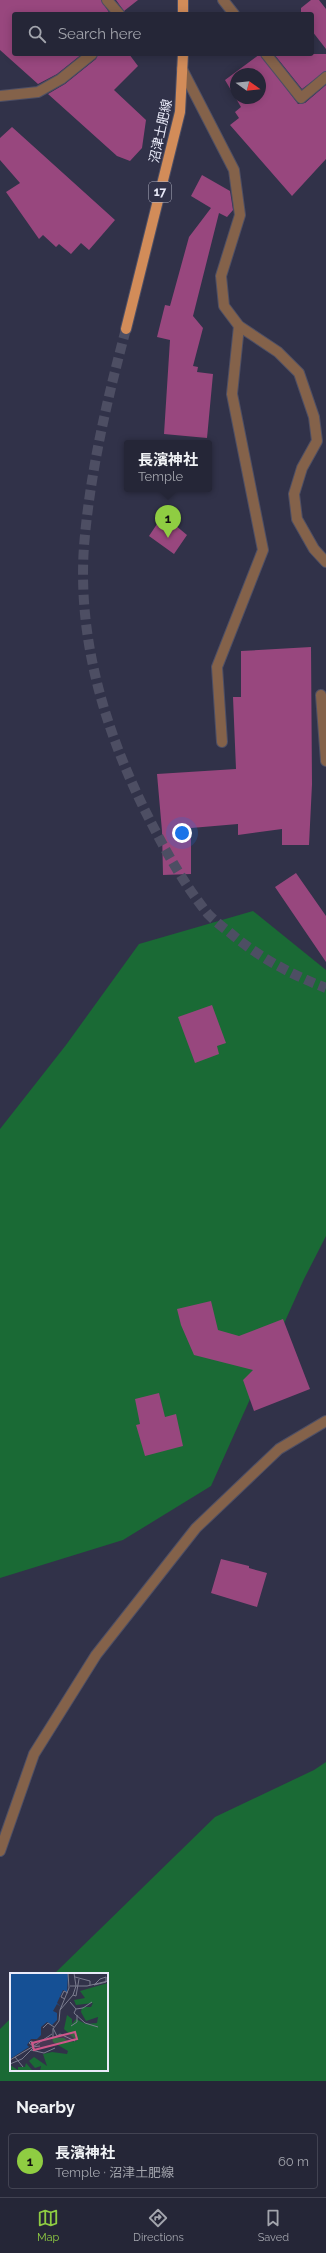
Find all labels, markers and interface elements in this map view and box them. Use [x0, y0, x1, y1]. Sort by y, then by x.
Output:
search box [12, 12, 314, 56]
icon: search [26, 23, 48, 45]
text: Search here [58, 25, 141, 43]
north arrow [230, 68, 266, 104]
street label: 沼津土肥線 [146, 98, 175, 164]
road number: 17 [149, 182, 171, 202]
popup [124, 440, 212, 492]
text: 長濱神社 [138, 451, 198, 469]
text: Temple [138, 469, 183, 484]
pin: 1 [155, 505, 181, 538]
your location [172, 823, 192, 843]
inset map [10, 1973, 108, 2071]
text: Nearby [16, 2097, 75, 2117]
text: 長濱神社 [55, 2144, 115, 2162]
text: 1 [27, 2154, 33, 2169]
text: 60 m [278, 2154, 309, 2169]
text: Temple · 沼津土肥線 [55, 2165, 174, 2180]
tab: Map [37, 2207, 59, 2244]
tab: Directions [133, 2207, 184, 2244]
tab: Saved [258, 2207, 289, 2244]

